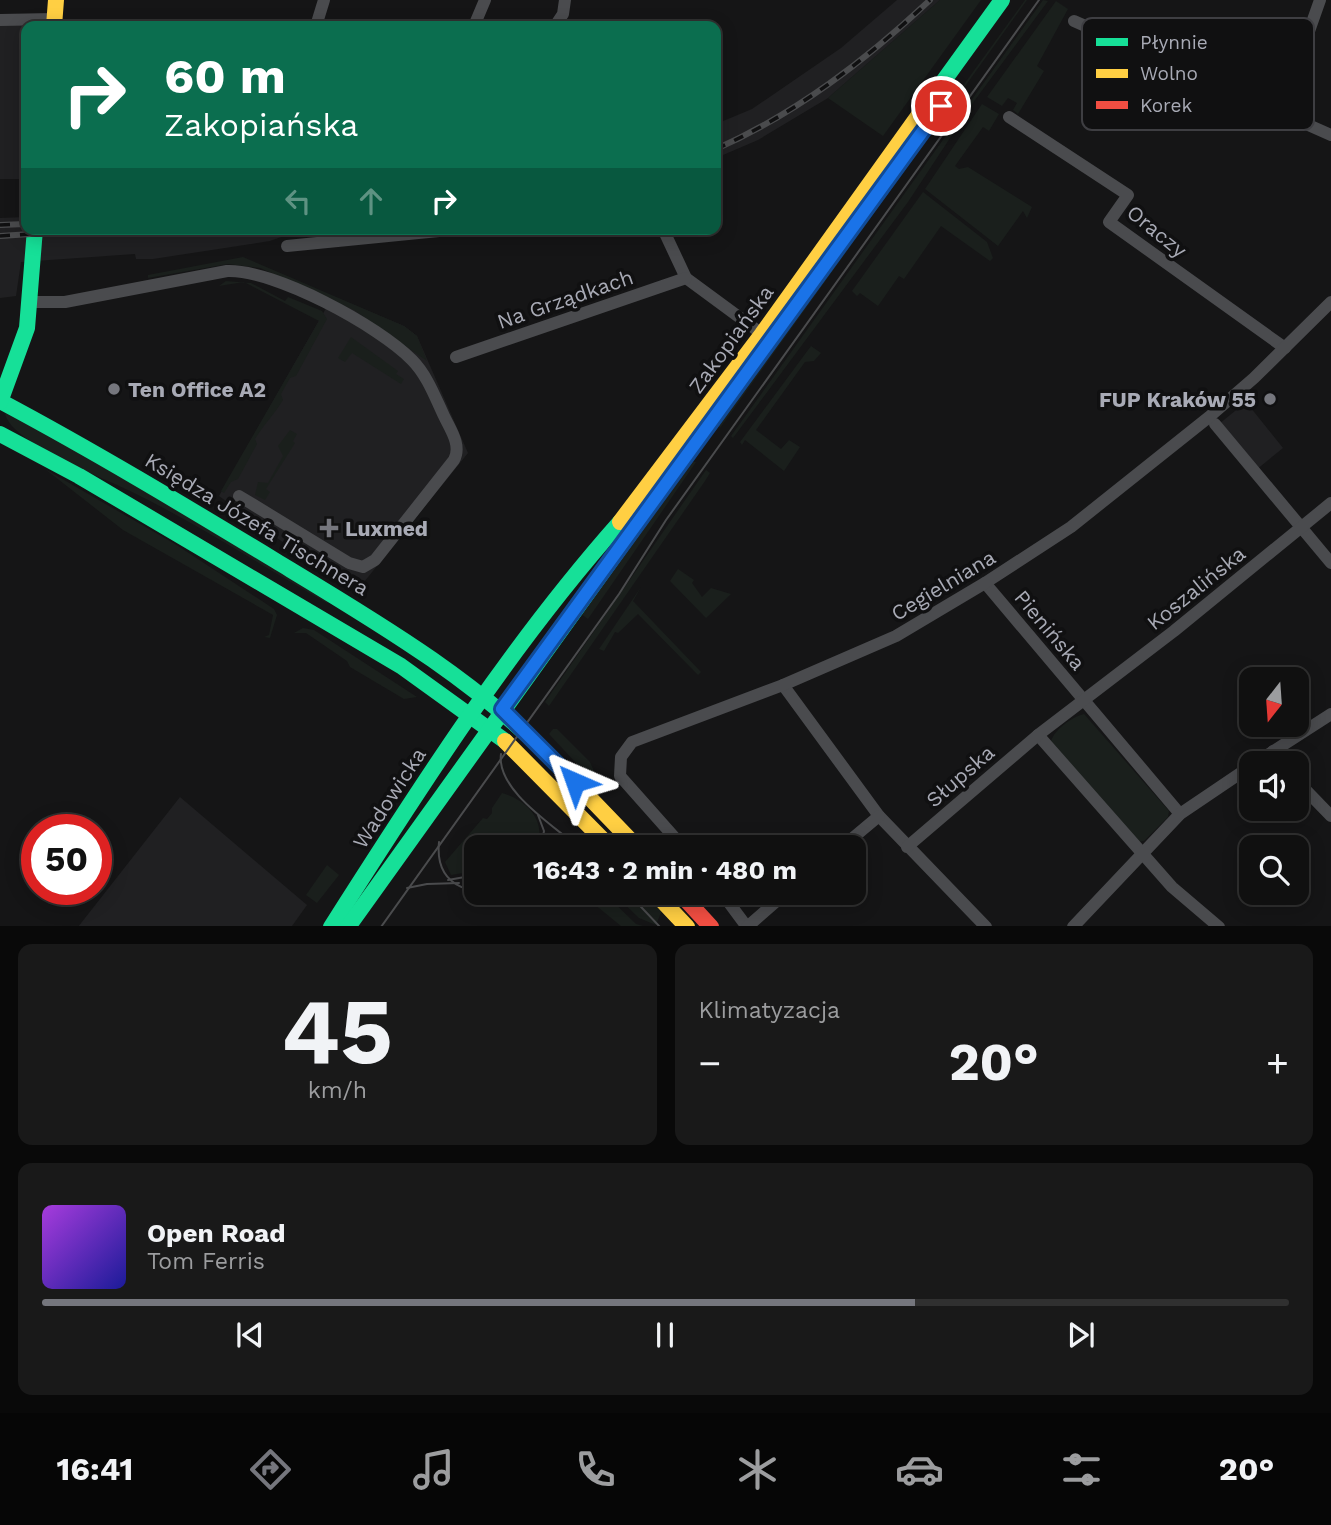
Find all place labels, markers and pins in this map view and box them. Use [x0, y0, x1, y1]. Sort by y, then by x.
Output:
pin [911, 76, 971, 136]
place label: Ten Office A2 [128, 377, 266, 402]
marker: Ten Office A2 [106, 381, 122, 397]
place label: FUP Kraków 55 [1099, 387, 1256, 412]
marker: FUP Kraków 55 [1262, 391, 1278, 407]
place label: Luxmed [345, 516, 428, 541]
marker: Luxmed [319, 518, 339, 538]

